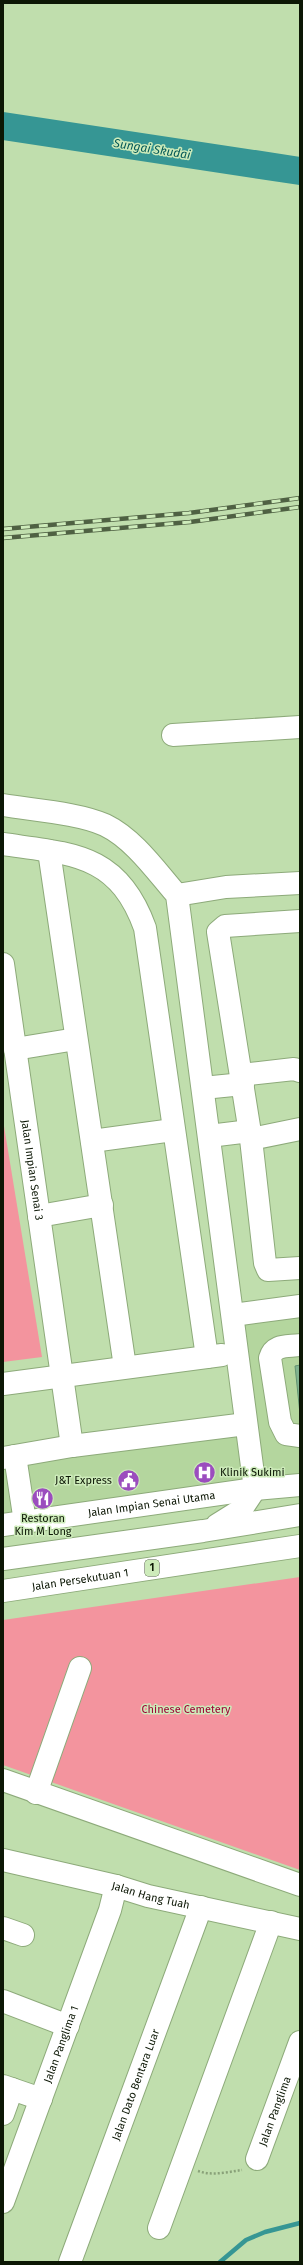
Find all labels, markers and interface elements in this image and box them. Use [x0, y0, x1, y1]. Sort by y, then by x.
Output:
water label: Sungai Skudai [112, 136, 192, 162]
street label: Jalan Impian Senai 3 [19, 1119, 46, 1221]
hospital icon: Klinik Sukimi [192, 1459, 218, 1485]
place label: Klinik Sukimi [220, 1466, 285, 1479]
public building icon: J&T Express [115, 1467, 141, 1493]
place label: J&T Express [55, 1474, 112, 1487]
restaurant icon: Restoran Kim M Long [30, 1485, 56, 1511]
street label: Jalan Impian Senai Utama [87, 1488, 216, 1519]
place label: Restoran Kim M Long [14, 1512, 72, 1538]
road number: 1 [145, 1560, 159, 1576]
street label: Jalan Persekutuan 1 [31, 1566, 129, 1593]
park label: Chinese Cemetery [142, 1703, 231, 1716]
street label: Jalan Hang Tuah [110, 1879, 191, 1911]
street label: Jalan Panglima 1 [41, 2004, 81, 2085]
street label: Jalan Dato Bentara Luar [109, 2027, 162, 2142]
street label: Jalan Panglima [256, 2074, 293, 2148]

